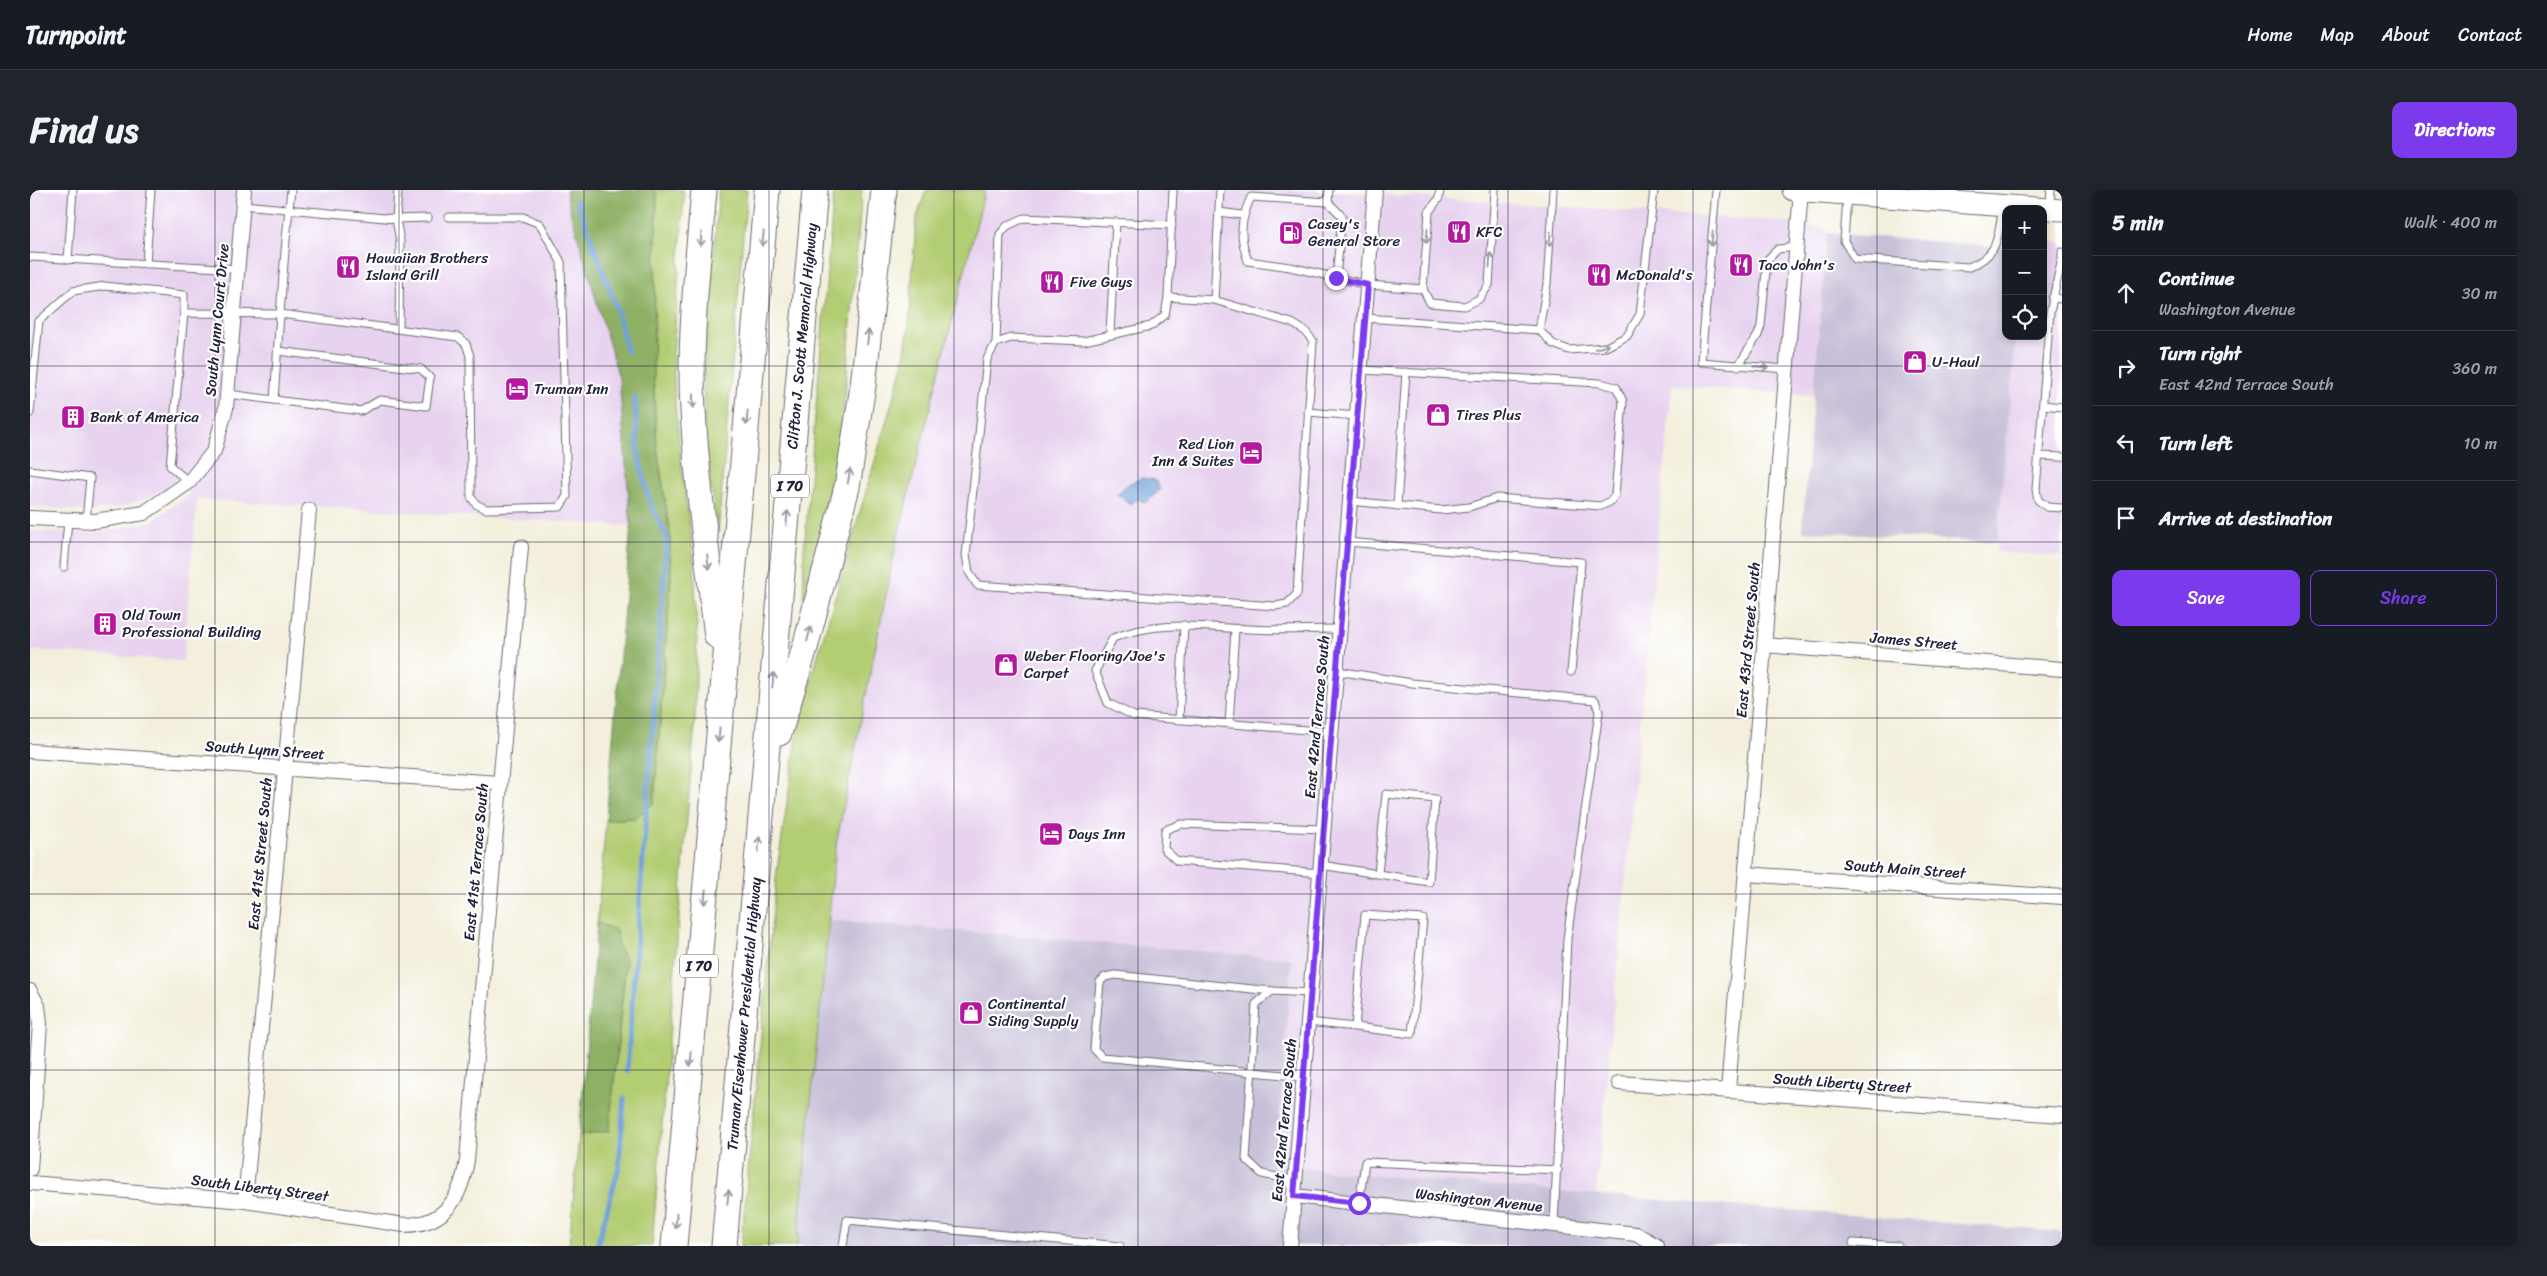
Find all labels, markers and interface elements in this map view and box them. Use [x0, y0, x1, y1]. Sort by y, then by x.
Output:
text: Turnpoint [25, 14, 127, 56]
text: Home [2248, 19, 2293, 51]
text: Map [2321, 19, 2354, 51]
text: About [2382, 19, 2430, 51]
text: Contact [2458, 19, 2522, 51]
text: Find us [30, 99, 138, 161]
button: Directions [2392, 102, 2517, 158]
text: 5 min [2112, 204, 2164, 242]
map controls [2002, 205, 2047, 340]
button: + [2002, 205, 2047, 250]
text: Walk · 400 m [2404, 208, 2497, 237]
place label: Casey's General Store [1308, 211, 1400, 254]
restaurant icon: KFC [1446, 219, 1472, 245]
place label: KFC [1476, 219, 1502, 245]
fuel station icon: Casey's General Store [1278, 220, 1304, 246]
street label: Clifton J. Scott Memorial Highway [779, 222, 825, 450]
one-way arrow [1423, 227, 1432, 243]
one-way arrow [696, 230, 705, 246]
one-way arrow [758, 230, 768, 246]
one-way arrow [1545, 230, 1555, 246]
one-way arrow [1707, 230, 1717, 246]
street label: South Lynn Court Drive [197, 242, 237, 397]
place label: Hawaiian Brothers Island Grill [365, 245, 488, 288]
button: − [2002, 250, 2047, 295]
one-way arrow [1486, 252, 1495, 268]
restaurant icon: Taco John's [1728, 252, 1754, 278]
place label: Taco John's [1758, 252, 1835, 278]
restaurant icon: Hawaiian Brothers Island Grill [335, 254, 361, 280]
restaurant icon: McDonald's [1586, 262, 1612, 288]
place label: McDonald's [1616, 262, 1693, 288]
text: Continue [2159, 262, 2235, 295]
route end [1325, 267, 1348, 290]
restaurant icon: Five Guys [1039, 269, 1065, 295]
place label: Five Guys [1070, 269, 1133, 295]
icon: ahead [2112, 279, 2140, 307]
text: 30 m [2462, 279, 2497, 308]
button: locate [2002, 295, 2047, 340]
text: Washington Avenue [2159, 295, 2295, 324]
one-way arrow [864, 329, 873, 345]
text: Turn right [2159, 337, 2241, 370]
one-way arrow [1593, 342, 1609, 351]
shop icon: U-Haul [1902, 349, 1928, 375]
place label: U-Haul [1932, 349, 1980, 375]
icon: right [2112, 354, 2140, 382]
text: 360 m [2453, 354, 2497, 383]
one-way arrow [1753, 363, 1769, 372]
text: East 42nd Terrace South [2159, 370, 2334, 399]
hotel icon: Truman Inn [504, 376, 530, 402]
place label: Truman Inn [534, 376, 608, 402]
one-way arrow [688, 392, 698, 409]
shop icon: Tires Plus [1425, 402, 1451, 428]
place label: Tires Plus [1456, 402, 1521, 428]
building icon: Bank of America [60, 404, 86, 430]
place label: Bank of America [90, 404, 199, 430]
one-way arrow [743, 410, 752, 426]
text: Turn left [2159, 427, 2232, 460]
icon: left [2112, 429, 2140, 457]
text: 10 m [2464, 429, 2497, 458]
place label: Red Lion Inn & Suites [1151, 431, 1234, 474]
hotel icon: Red Lion Inn & Suites [1238, 440, 1264, 466]
one-way arrow [844, 469, 854, 485]
road number: I 70 [771, 474, 809, 498]
text: Arrive at destination [2159, 502, 2332, 535]
icon: arrive [2112, 504, 2140, 532]
one-way arrow [782, 511, 792, 527]
one-way arrow [704, 554, 714, 570]
street label: East 43rd Street South [1728, 561, 1768, 719]
button: Save [2112, 570, 2300, 626]
button: Share [2310, 570, 2497, 626]
place label: Old Town Professional Building [122, 602, 262, 645]
building icon: Old Town Professional Building [92, 611, 118, 637]
street label: James Street [1868, 624, 1959, 658]
one-way arrow [804, 626, 814, 642]
street label: East 42nd Terrace South [1297, 634, 1337, 800]
place label: Weber Flooring/Joe's Carpet [1024, 643, 1165, 686]
shop icon: Weber Flooring/Joe's Carpet [993, 652, 1019, 678]
one-way arrow [769, 673, 778, 689]
one-way arrow [714, 727, 724, 743]
street label: South Lynn Street [204, 733, 326, 767]
street label: East 41st Street South [240, 777, 280, 931]
street label: East 41st Terrace South [456, 782, 496, 942]
hotel icon: Days Inn [1038, 821, 1064, 847]
place label: Days Inn [1068, 821, 1125, 847]
one-way arrow [755, 836, 764, 852]
street label: South Main Street [1843, 852, 1968, 886]
street label: Truman/Eisenhower Presidential Highway [719, 876, 769, 1152]
one-way arrow [700, 889, 710, 905]
road number: I 70 [680, 954, 718, 978]
place label: Continental Siding Supply [988, 991, 1079, 1034]
shop icon: Continental Siding Supply [958, 1000, 984, 1026]
street label: East 42nd Terrace South [1264, 1037, 1304, 1203]
one-way arrow [686, 1051, 695, 1067]
street label: South Liberty Street [1772, 1065, 1913, 1101]
street label: South Liberty Street [190, 1167, 331, 1209]
street label: Washington Avenue [1414, 1180, 1544, 1220]
one-way arrow [723, 1190, 733, 1206]
route start [1348, 1192, 1371, 1215]
one-way arrow [671, 1213, 681, 1229]

